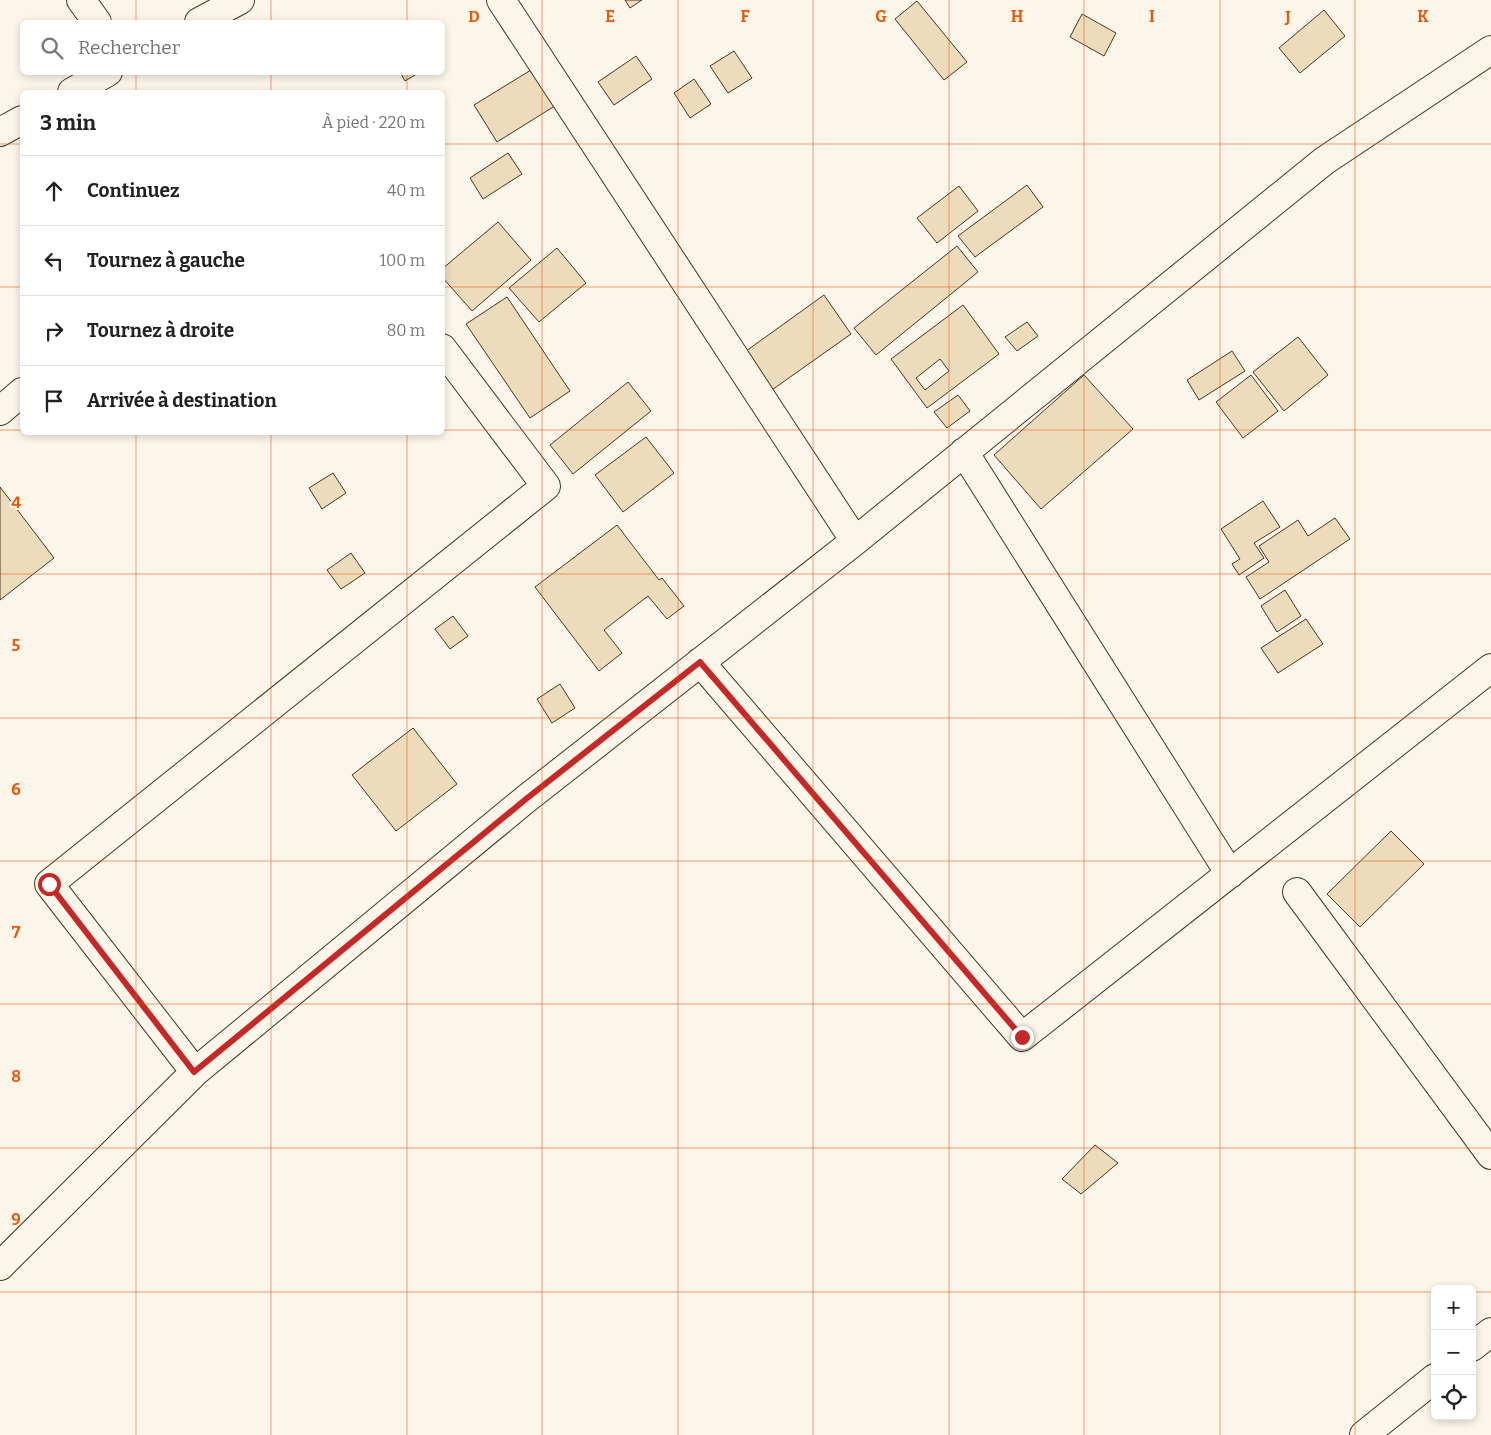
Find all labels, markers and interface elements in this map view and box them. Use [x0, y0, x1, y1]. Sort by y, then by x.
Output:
text: D [468, 7, 480, 26]
text: E [605, 7, 615, 26]
text: F [741, 7, 750, 26]
text: G [875, 7, 887, 26]
text: H [1011, 7, 1024, 26]
text: I [1149, 7, 1155, 26]
text: J [1284, 7, 1291, 26]
text: K [1417, 7, 1429, 26]
search box [20, 20, 445, 75]
icon: search [38, 34, 66, 62]
text: Rechercher [78, 36, 180, 59]
text: 3 min [40, 110, 96, 136]
text: À pied · 220 m [322, 113, 425, 132]
icon: ahead [40, 177, 68, 205]
text: Continuez [87, 179, 180, 202]
text: 40 m [387, 181, 425, 200]
icon: left [40, 247, 68, 275]
text: Tournez à gauche [87, 249, 245, 272]
text: 100 m [380, 251, 425, 270]
icon: right [40, 317, 68, 345]
text: Tournez à droite [87, 319, 234, 342]
text: 80 m [387, 321, 425, 340]
icon: arrive [40, 387, 68, 415]
text: Arrivée à destination [87, 389, 277, 412]
text: 4 [11, 493, 21, 512]
text: 5 [12, 636, 21, 655]
text: 6 [11, 780, 21, 799]
route start [38, 873, 61, 896]
text: 7 [12, 923, 21, 942]
route end [1011, 1026, 1034, 1049]
text: 8 [11, 1067, 21, 1086]
text: 9 [11, 1210, 21, 1229]
map controls [1431, 1285, 1476, 1420]
button: + [1431, 1285, 1476, 1330]
button: − [1431, 1330, 1476, 1375]
button: locate [1431, 1375, 1476, 1420]

